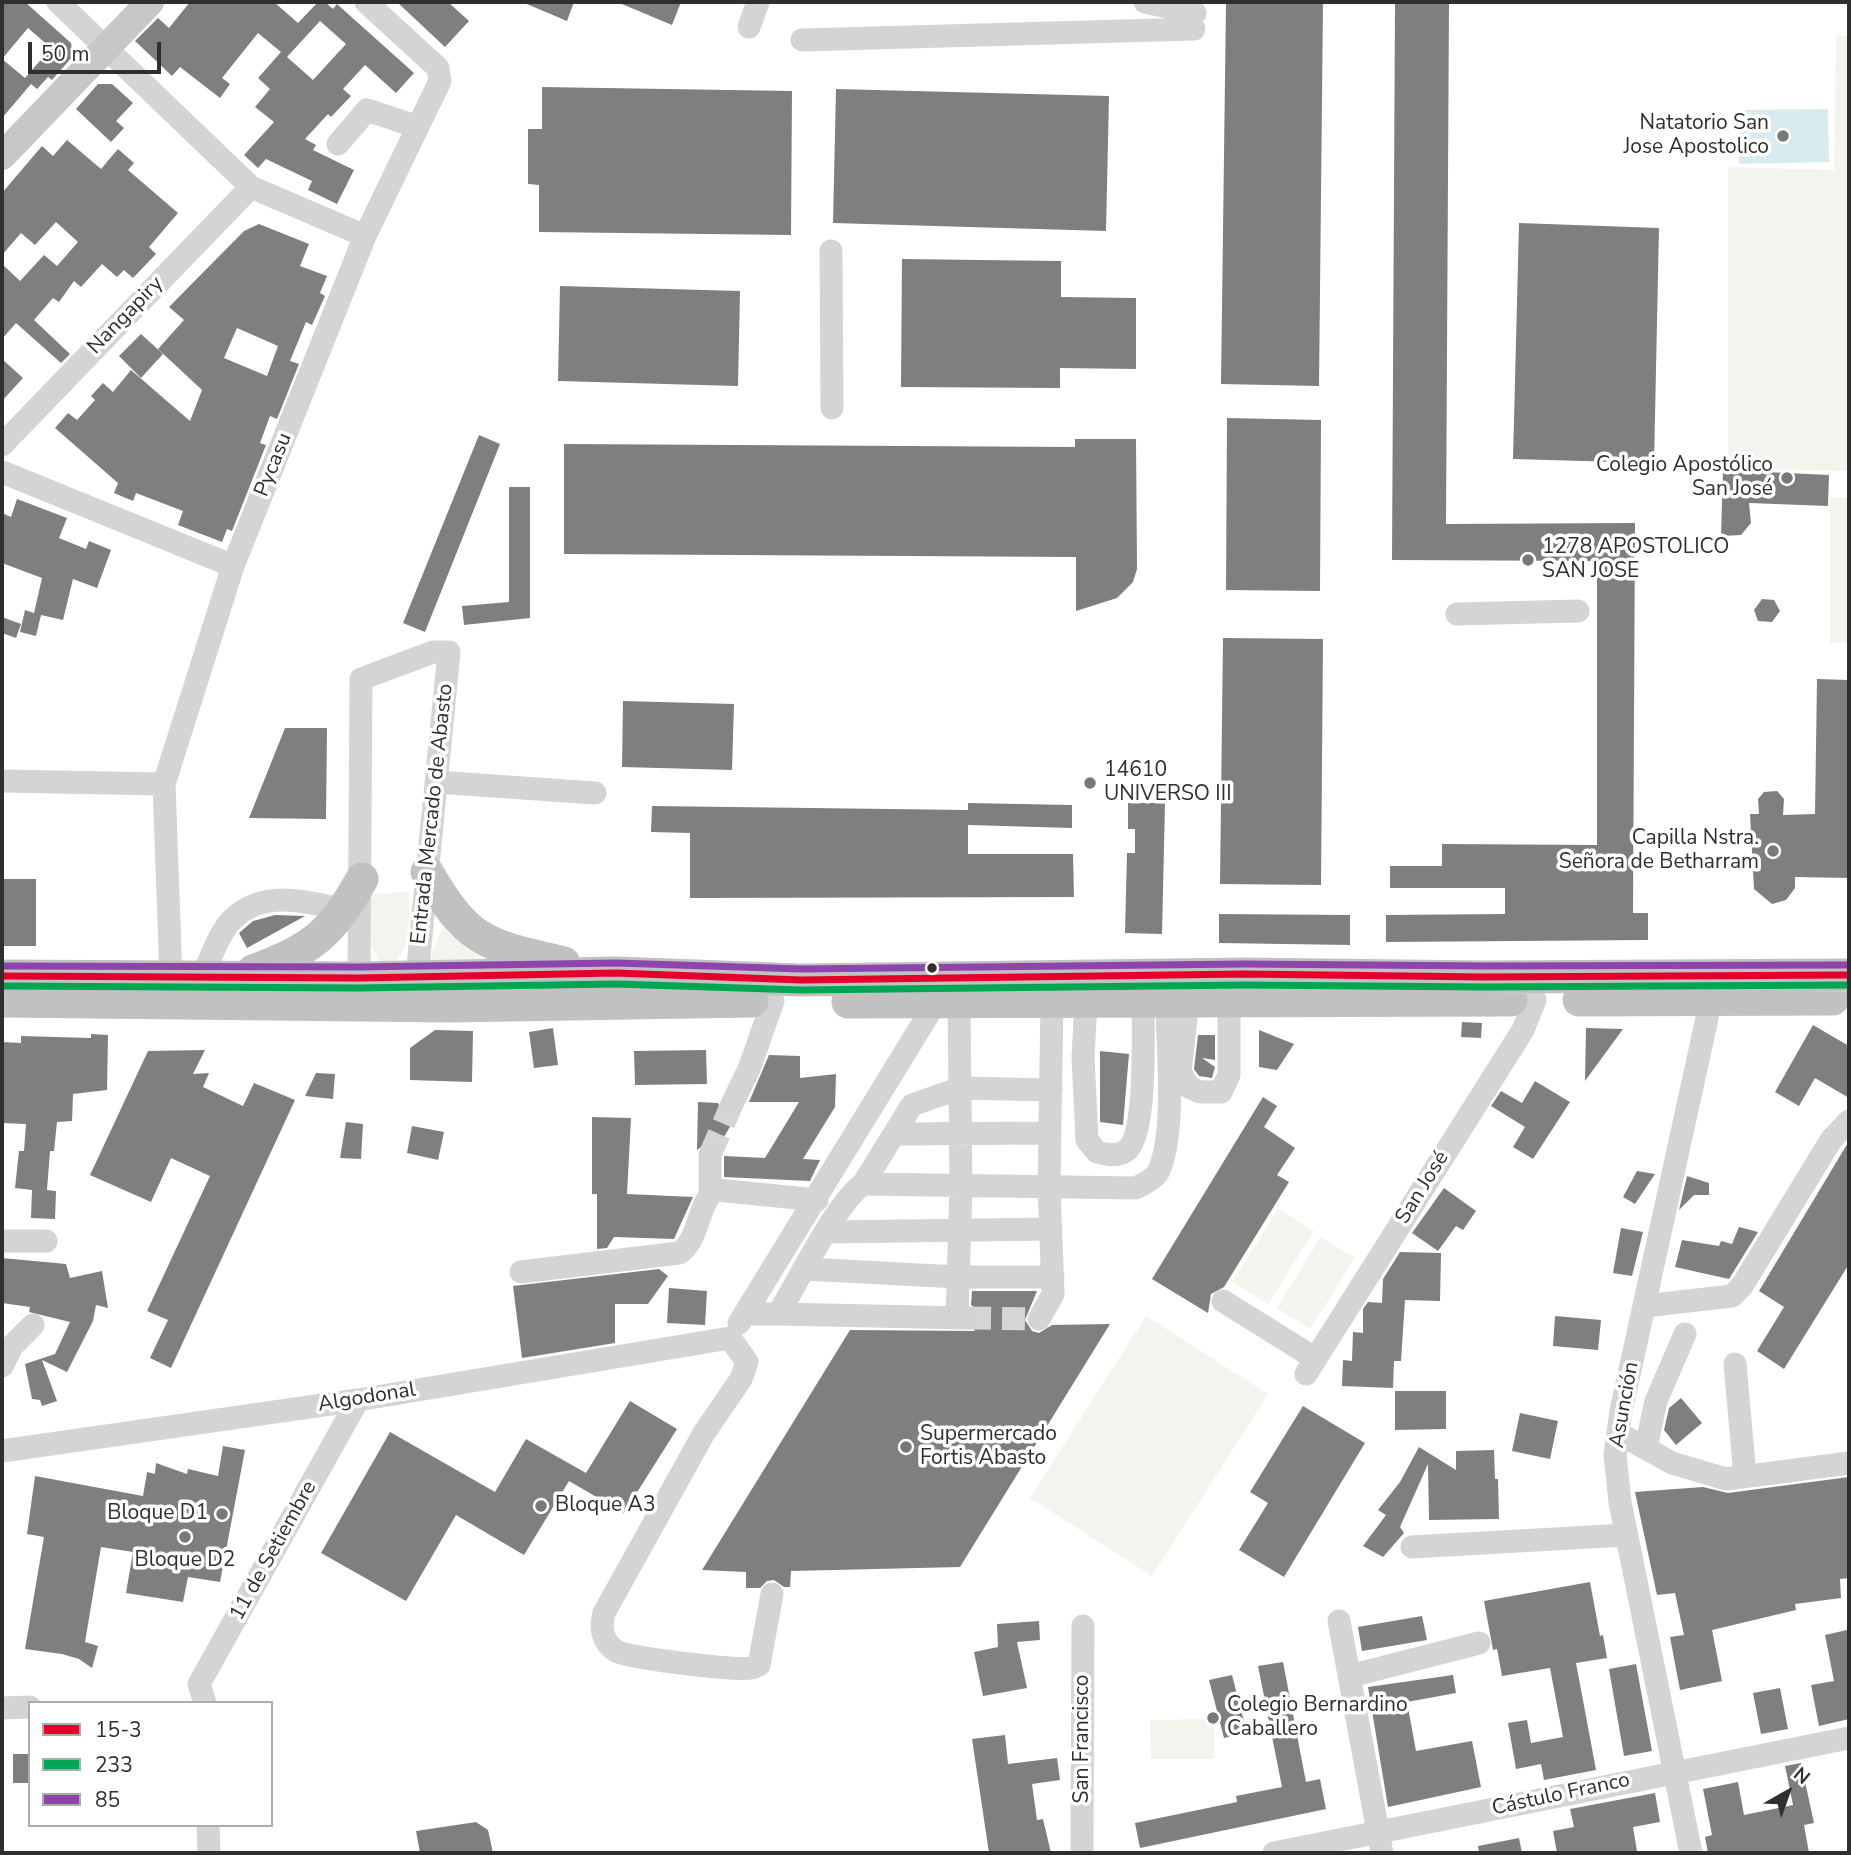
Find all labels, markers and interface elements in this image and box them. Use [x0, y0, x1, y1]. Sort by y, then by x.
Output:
scale bar [32, 28, 164, 72]
text: 50 m [41, 40, 90, 68]
place label: Natatorio San Jose Apostolico [1623, 111, 1769, 161]
marker: Natatorio San Jose Apostolico [1775, 128, 1791, 144]
street label: Nangapiry [83, 272, 169, 360]
street label: Pycasu [250, 429, 298, 501]
place label: Colegio Apostólico San José [1596, 453, 1773, 503]
marker: Colegio Apostólico San José [1779, 470, 1795, 486]
place label: 1278 APOSTOLICO SAN JOSE [1542, 535, 1729, 585]
marker: 1278 APOSTOLICO SAN JOSE [1520, 552, 1536, 568]
street label: Entrada Mercado de Abasto [407, 682, 459, 946]
place label: 14610 UNIVERSO III [1104, 758, 1232, 808]
marker: 14610 UNIVERSO III [1082, 775, 1098, 791]
place label: Capilla Nstra. Señora de Betharram [1559, 826, 1759, 876]
marker: Capilla Nstra. Señora de Betharram [1765, 843, 1781, 859]
unlabelled marker [925, 961, 939, 975]
street label: San José [1391, 1147, 1455, 1229]
street label: Asunción [1605, 1360, 1645, 1450]
street label: Algodonal [316, 1378, 418, 1418]
place label: Supermercado Fortis Abasto [920, 1422, 1057, 1472]
marker: Supermercado Fortis Abasto [898, 1439, 914, 1455]
street label: 11 de Setiembre [225, 1477, 323, 1625]
place label: Bloque A3 [555, 1493, 655, 1519]
marker: Bloque A3 [533, 1498, 549, 1514]
place label: Bloque D1 [107, 1501, 208, 1527]
marker: Bloque D1 [214, 1506, 230, 1522]
marker: Bloque D2 [177, 1529, 193, 1545]
place label: Bloque D2 [135, 1548, 235, 1574]
street label: San Francisco [1070, 1674, 1096, 1804]
place label: Colegio Bernardino Caballero [1227, 1693, 1408, 1743]
legend [28, 1701, 273, 1827]
marker: Colegio Bernardino Caballero [1205, 1710, 1221, 1726]
text: 15-3 [95, 1716, 142, 1744]
text: 233 [95, 1751, 133, 1779]
north arrow [1753, 1757, 1823, 1827]
text: N [1788, 1761, 1815, 1790]
street label: Cástulo Franco [1490, 1768, 1632, 1822]
text: 85 [95, 1786, 120, 1814]

